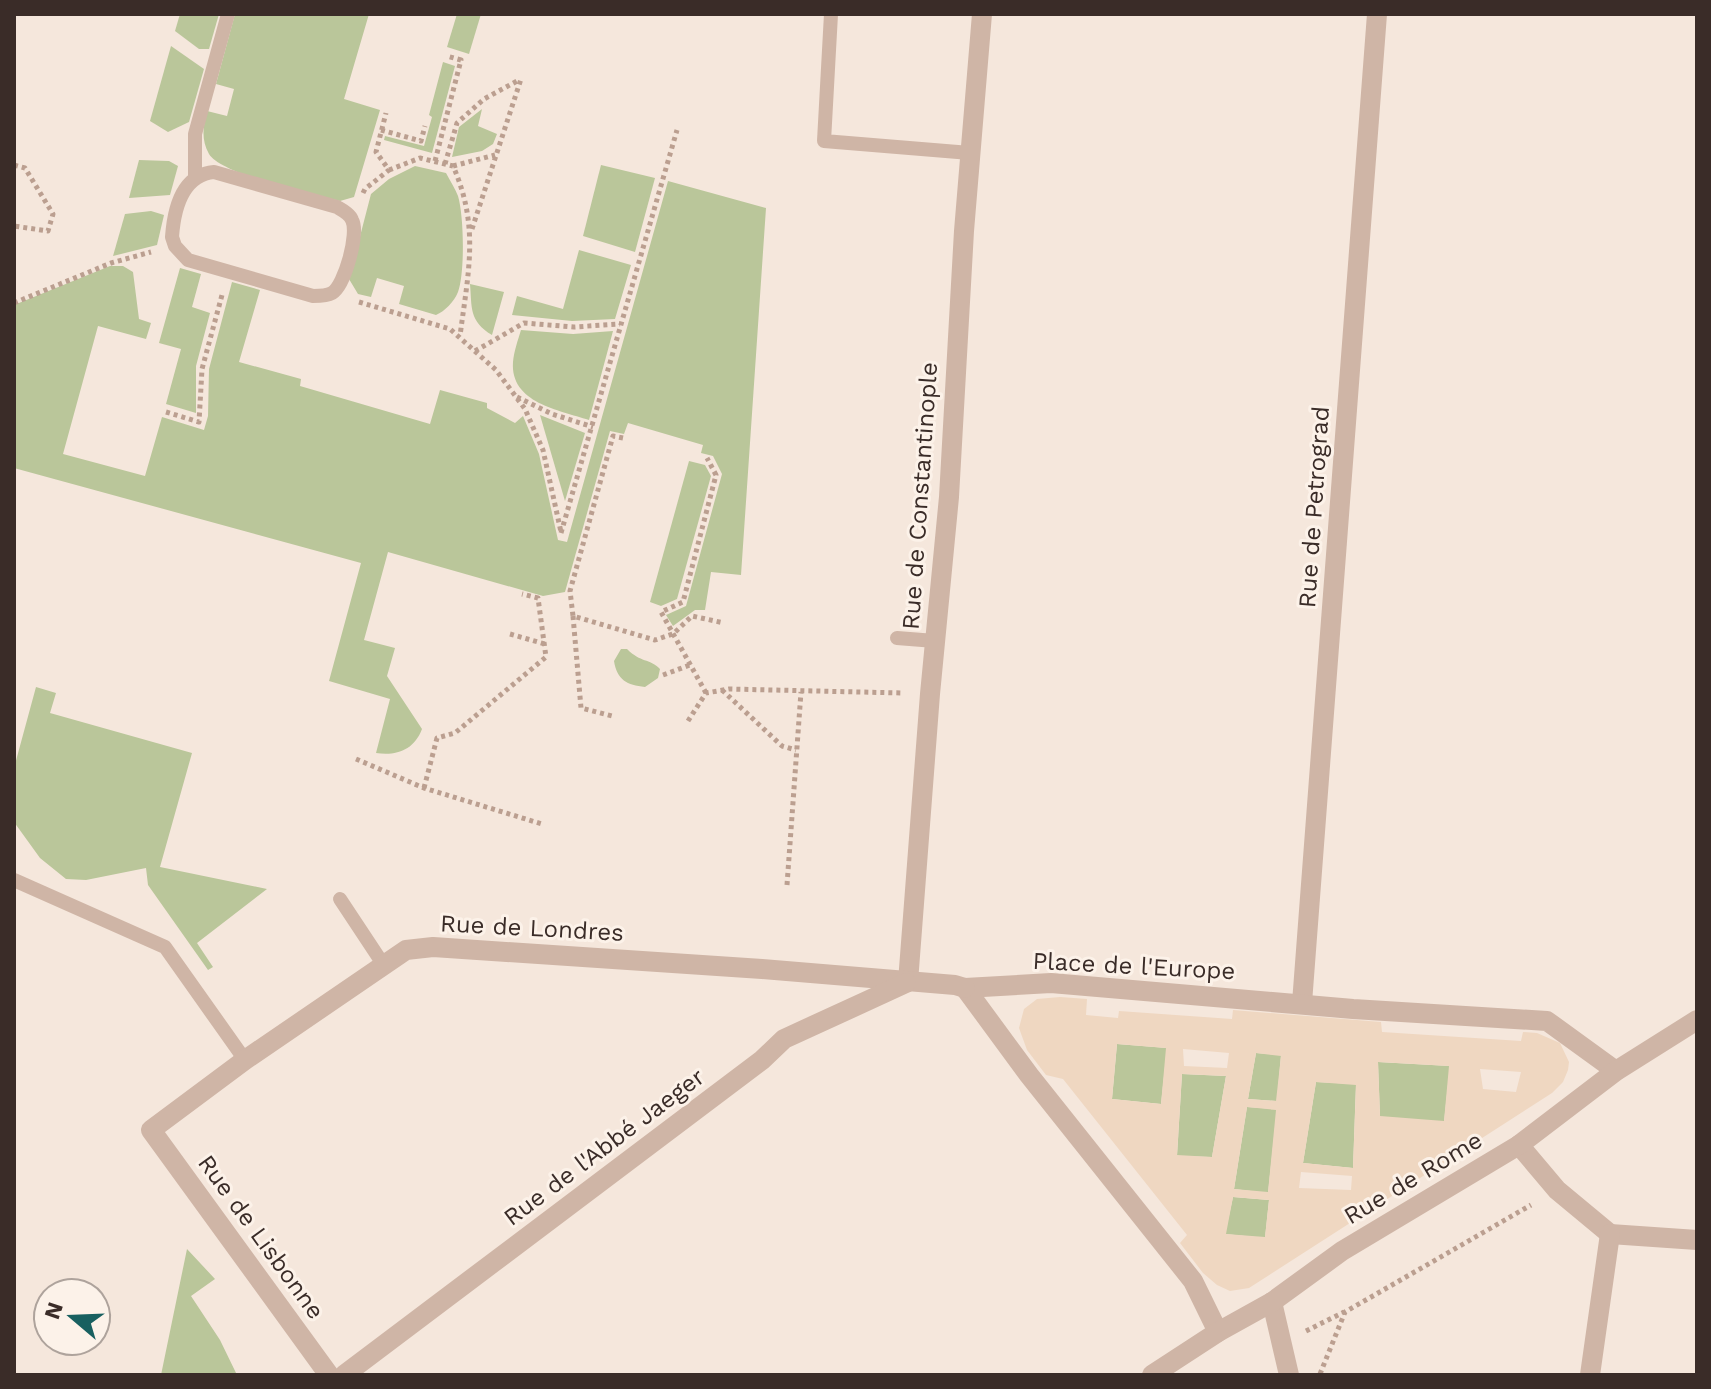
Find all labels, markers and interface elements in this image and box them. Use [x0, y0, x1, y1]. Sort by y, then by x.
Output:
street label: Rue de Constantinople [897, 361, 943, 631]
street label: Rue de Petrograd [1293, 405, 1335, 609]
street label: Rue de Londres [439, 909, 625, 947]
street label: Place de l'Europe [1032, 947, 1236, 985]
street label: Rue de l'Abbé Jaeger [498, 1062, 710, 1232]
street label: Rue de Rome [1339, 1126, 1487, 1230]
street label: Rue de Lisbonne [192, 1149, 330, 1325]
north arrow [32, 1277, 112, 1357]
text: N [39, 1299, 68, 1322]

